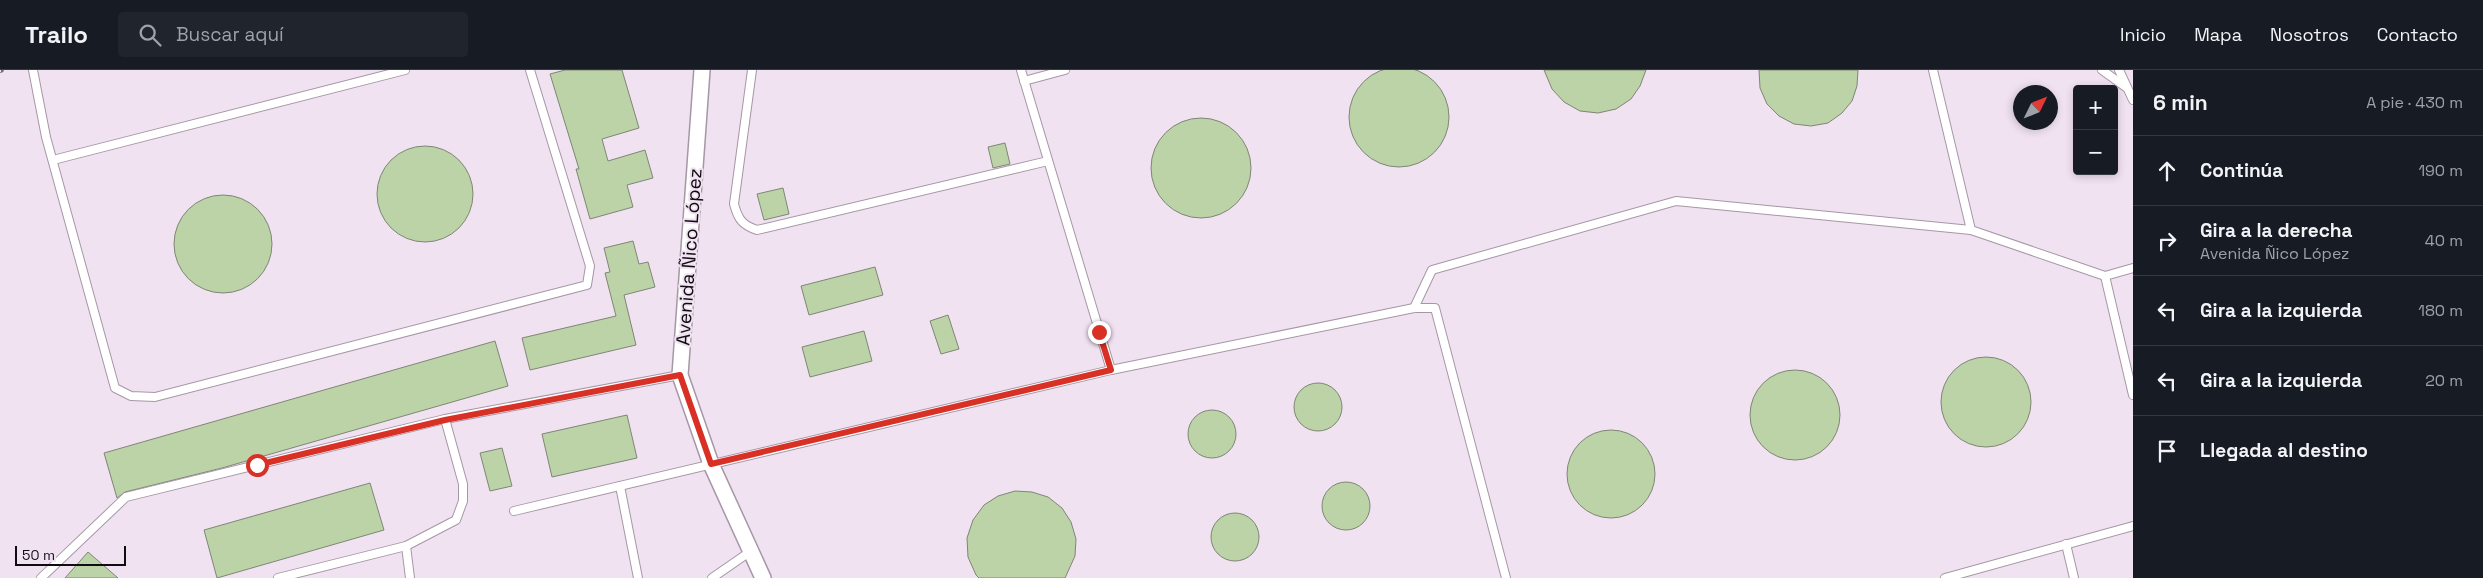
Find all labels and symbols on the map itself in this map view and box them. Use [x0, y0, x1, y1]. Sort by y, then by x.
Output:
north arrow [2013, 85, 2058, 130]
street label: Avenida Ñico López [670, 168, 708, 346]
route end [1088, 321, 1111, 344]
route start [246, 454, 269, 477]
scale bar [15, 543, 126, 566]

